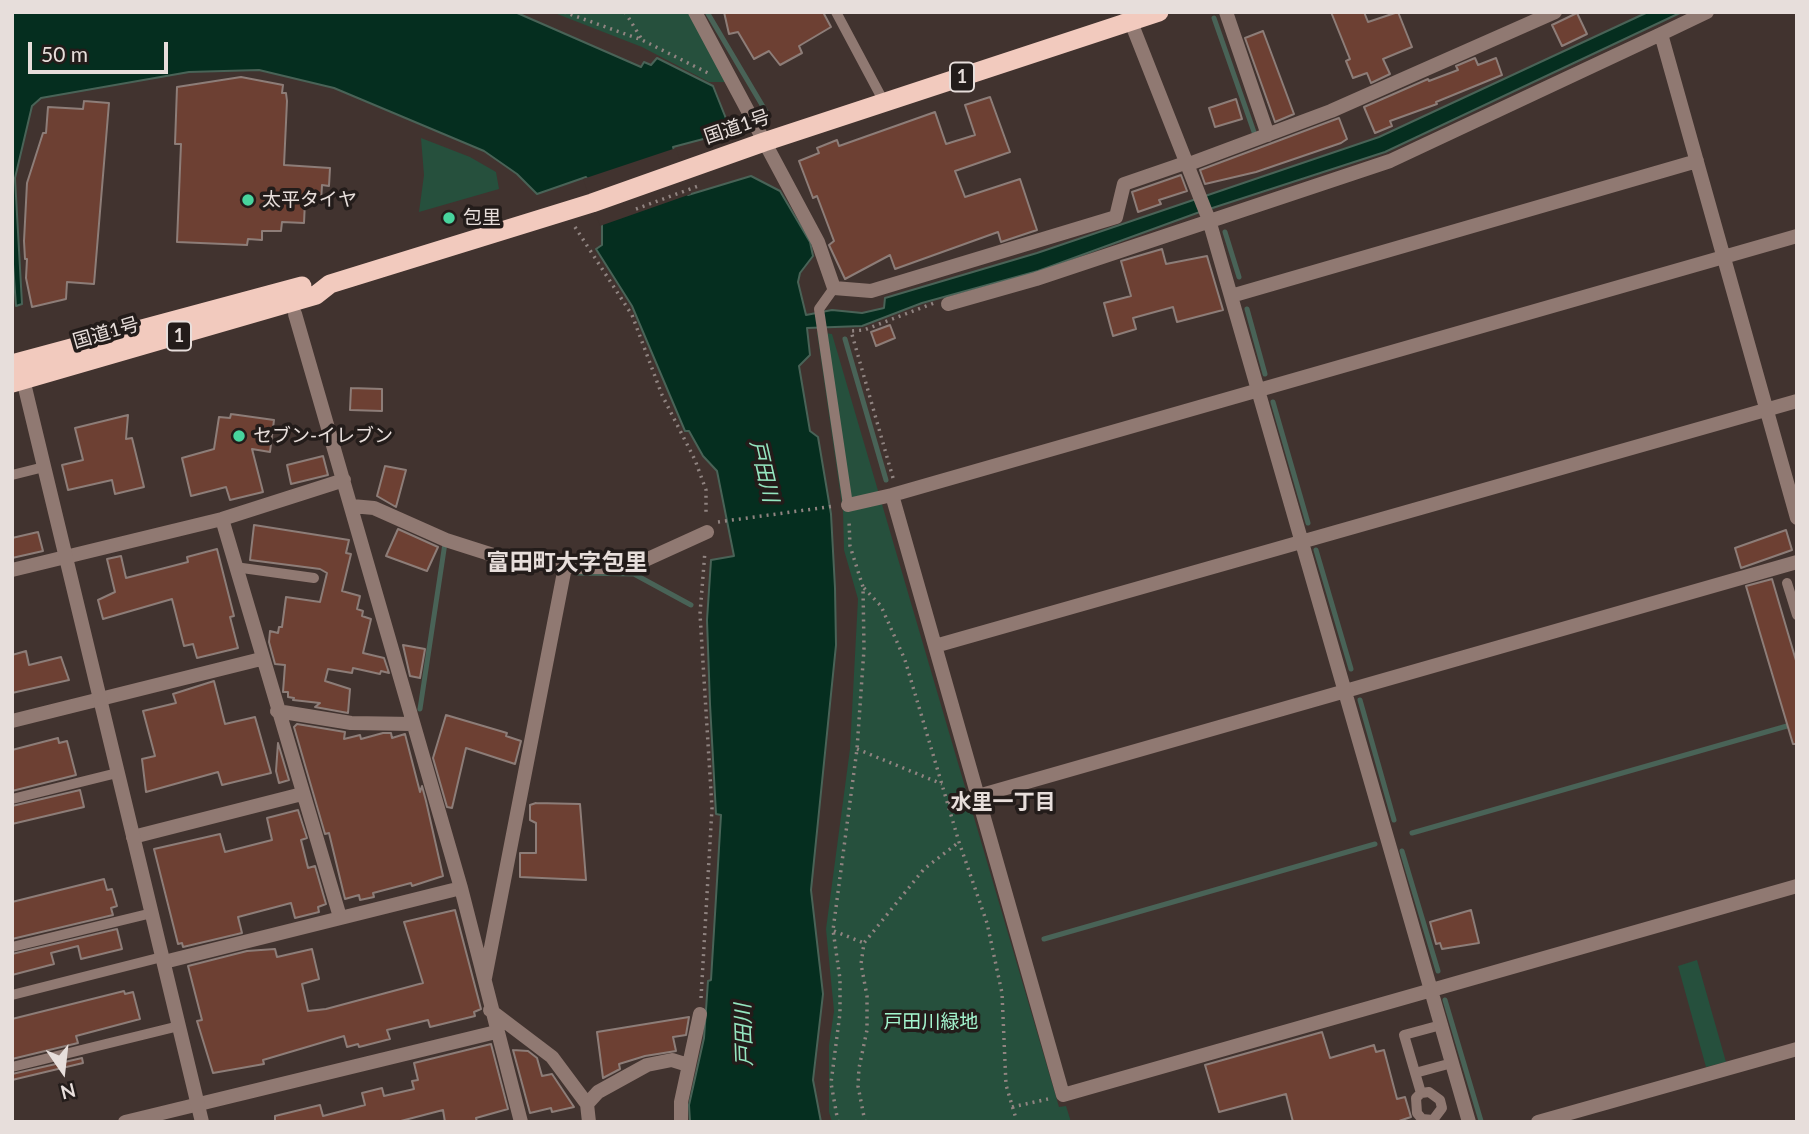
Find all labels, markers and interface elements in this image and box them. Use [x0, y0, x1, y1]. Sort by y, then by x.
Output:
scale bar [32, 28, 172, 72]
text: 50 m [41, 41, 88, 66]
road number: 1 [950, 62, 974, 92]
street label: 国道1号 [701, 105, 773, 149]
place label: 太平タイヤ [262, 189, 357, 211]
marker: 太平タイヤ [240, 192, 256, 208]
place label: 包里 [463, 207, 501, 229]
marker: 包里 [441, 210, 457, 226]
street label: 国道1号 [70, 313, 142, 353]
road number: 1 [167, 322, 191, 350]
place label: セブン-イレブン [253, 425, 393, 447]
marker: セブン-イレブン [231, 428, 247, 444]
water label: 戸田川 [745, 437, 783, 505]
district label: 富田町大字包里 [487, 549, 647, 577]
district label: 水里一丁目 [951, 789, 1055, 815]
water label: 戸田川 [730, 1003, 758, 1067]
park label: 戸田川緑地 [884, 1011, 978, 1033]
north arrow [28, 1036, 98, 1106]
text: N [58, 1079, 78, 1105]

